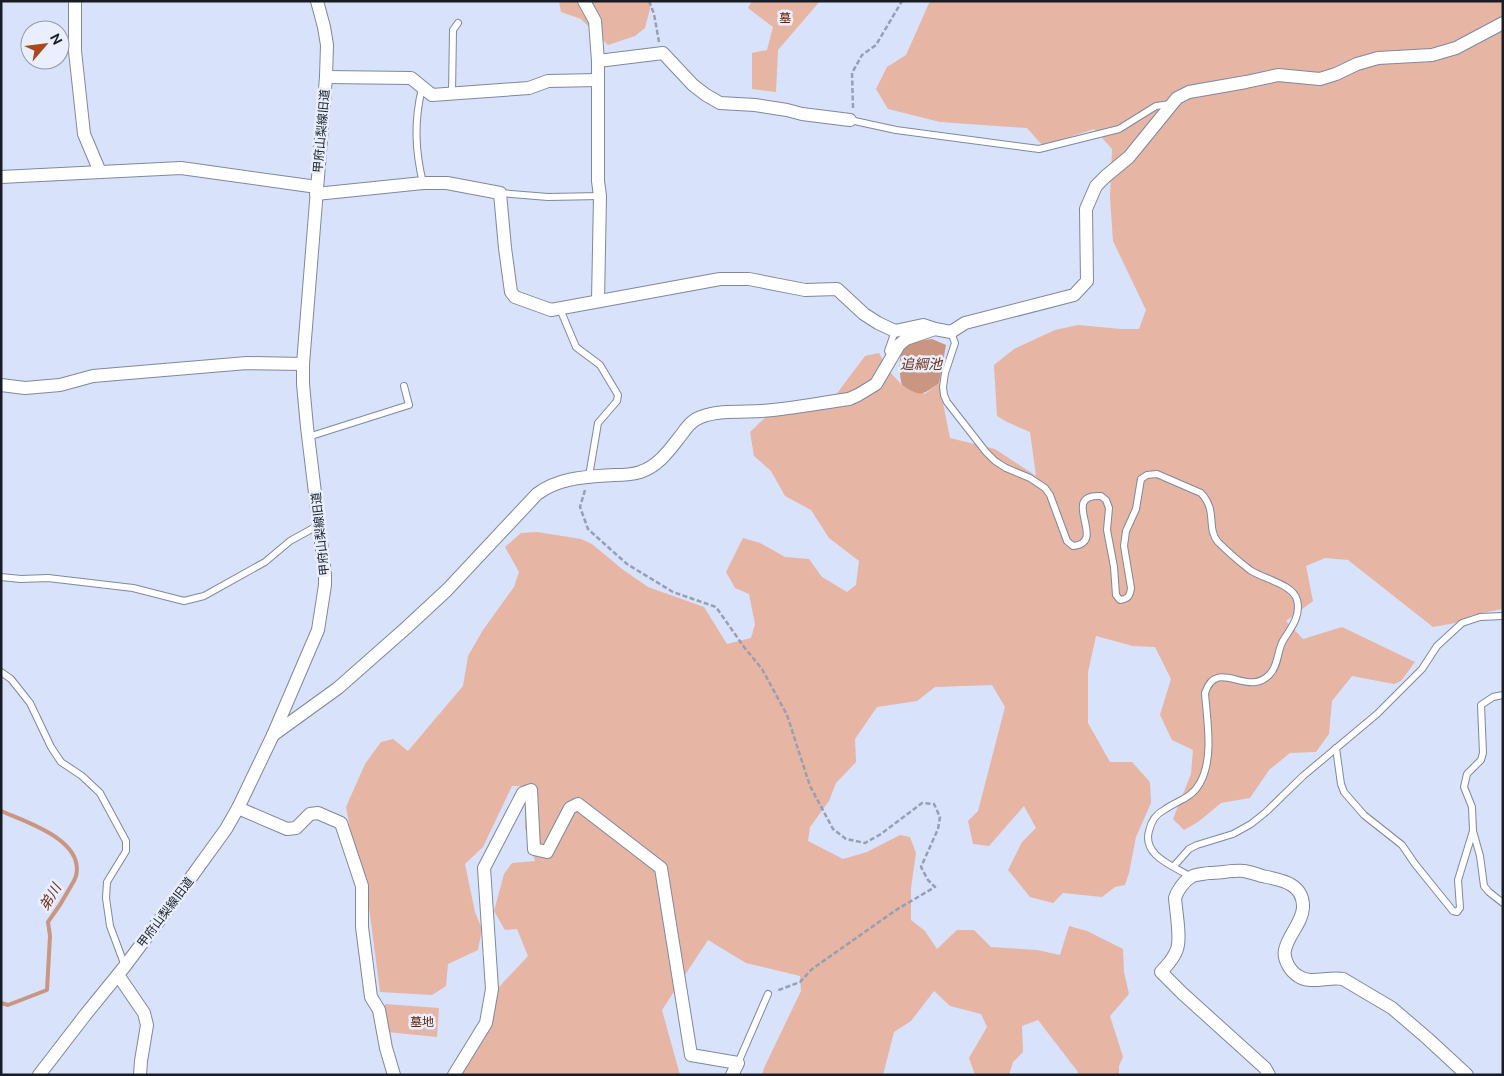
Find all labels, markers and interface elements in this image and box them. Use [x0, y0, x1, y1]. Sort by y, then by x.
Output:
park label: 墓 [779, 11, 791, 24]
north arrow [20, 20, 70, 70]
text: N [47, 31, 66, 47]
street label: 甲府山梨線旧道 [311, 89, 331, 173]
water label: 追綱池 [900, 356, 944, 372]
street label: 甲府山梨線旧道 [309, 492, 331, 576]
street label: 甲府山梨線旧道 [135, 875, 195, 949]
water label: 弟川 [36, 879, 65, 913]
park label: 墓地 [410, 1015, 434, 1028]

